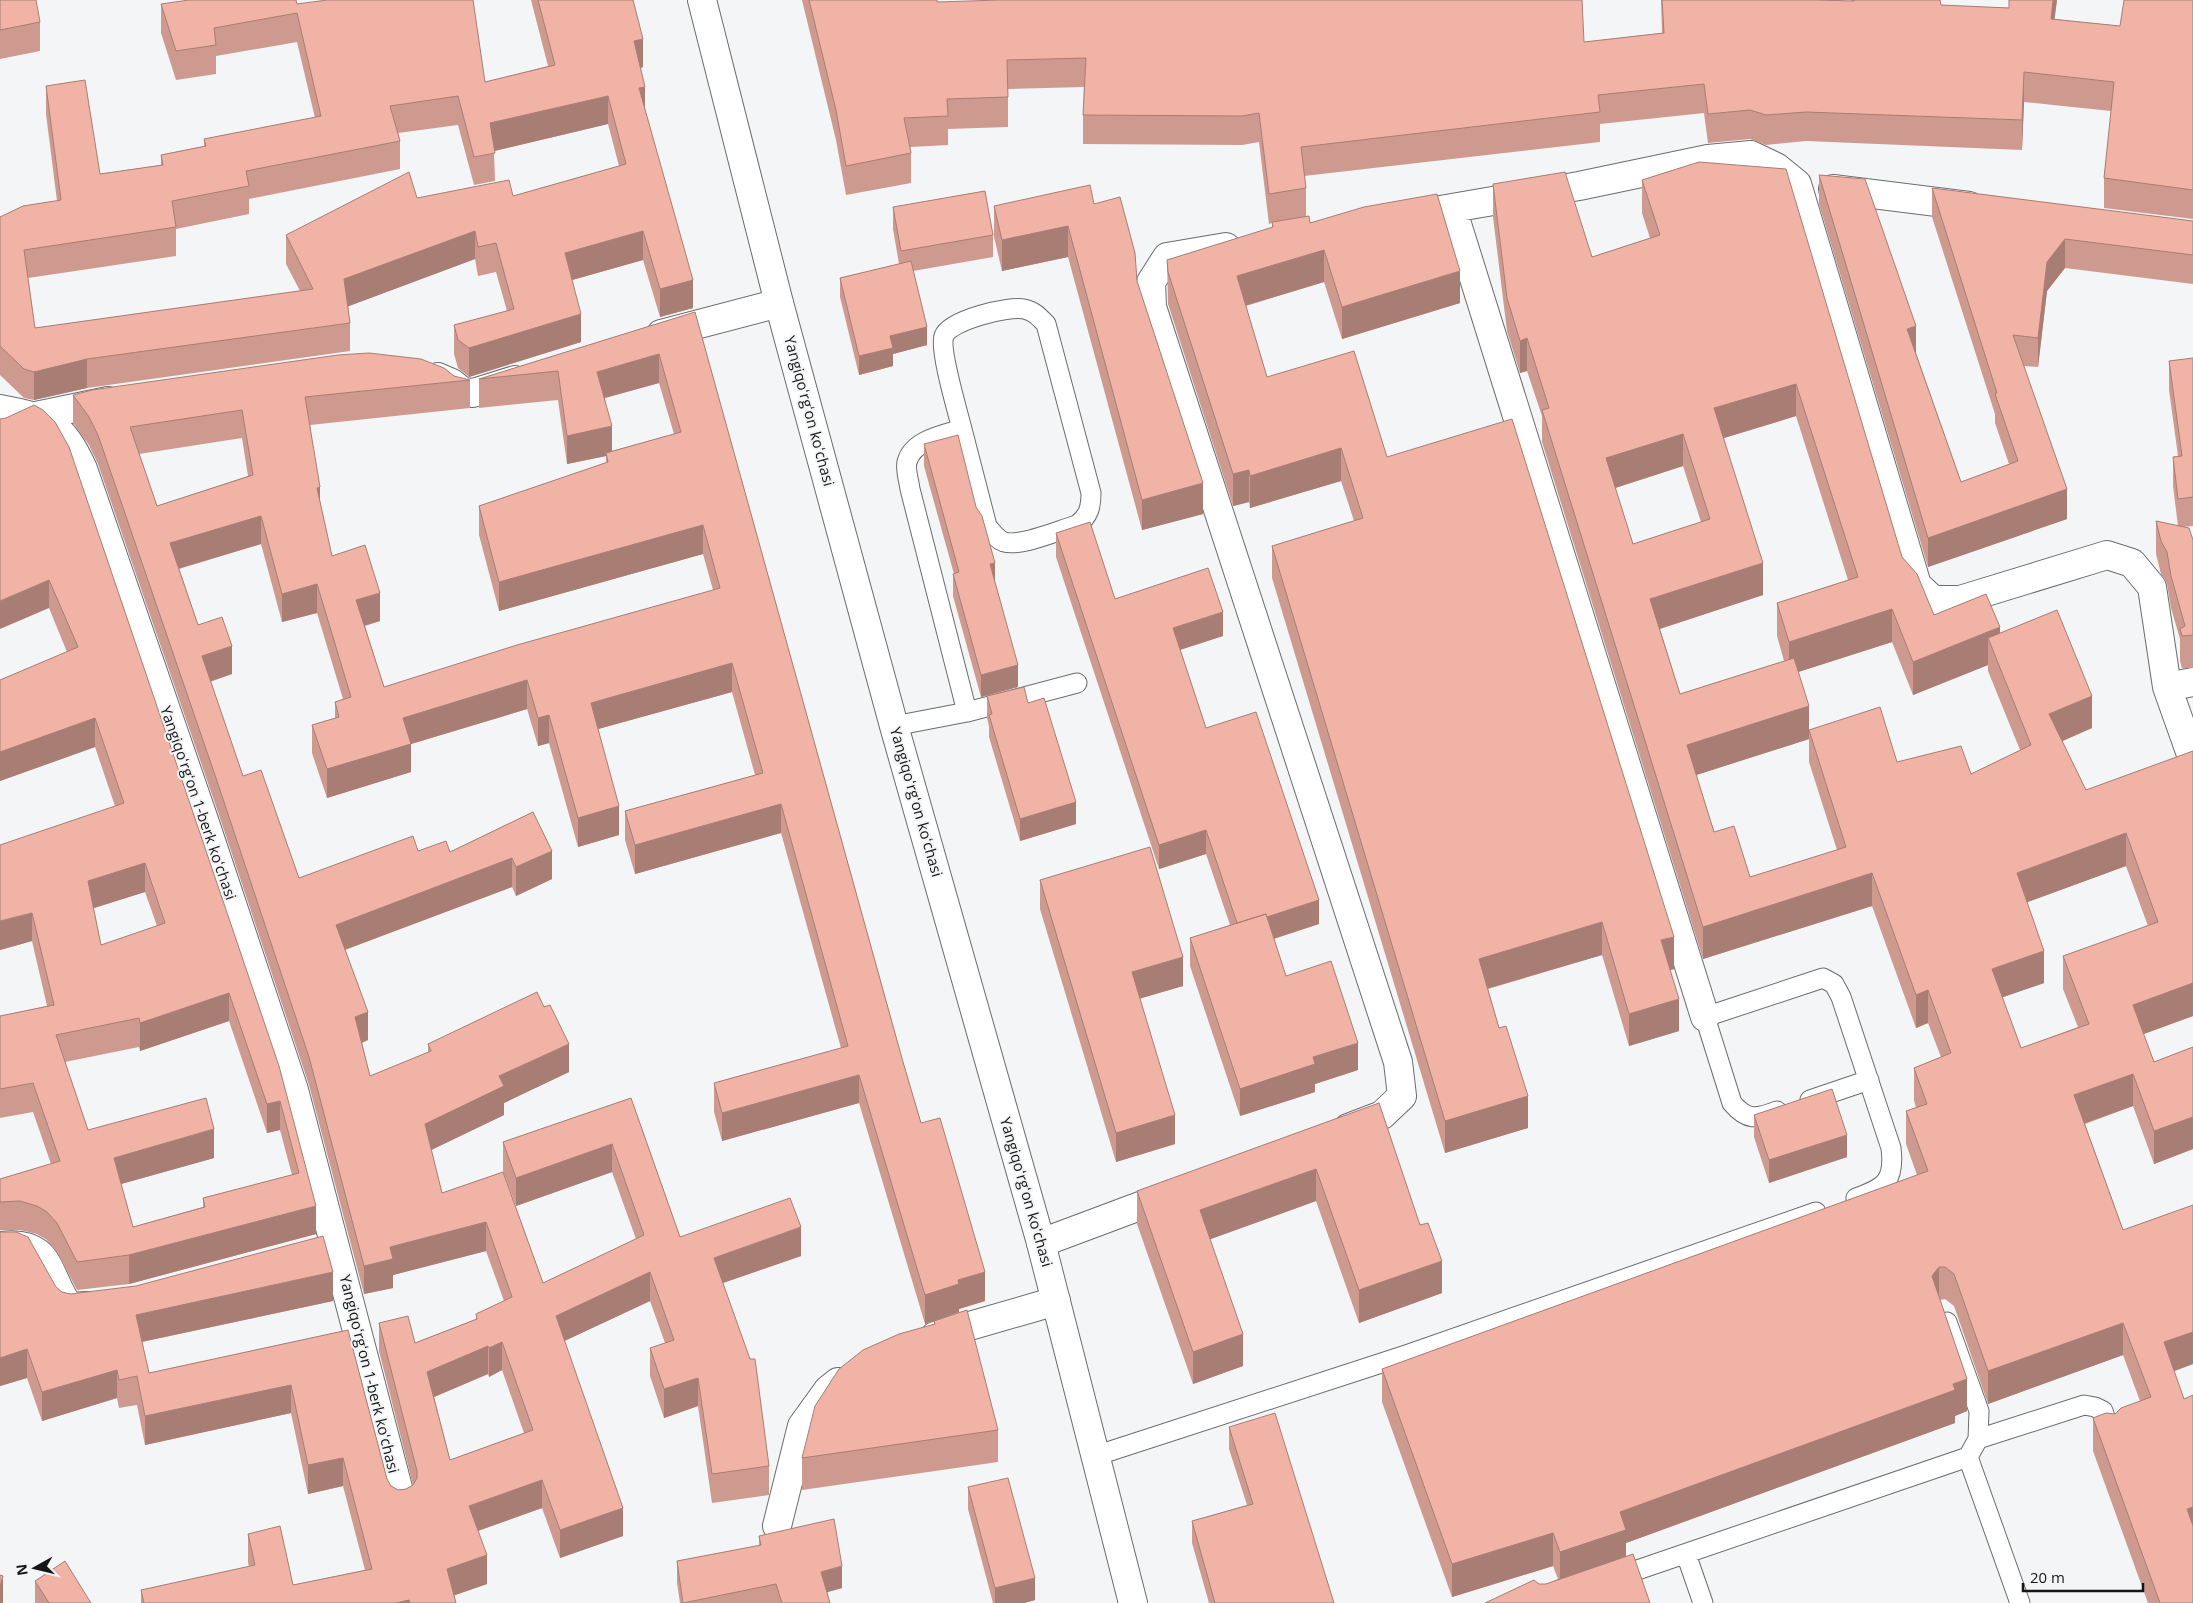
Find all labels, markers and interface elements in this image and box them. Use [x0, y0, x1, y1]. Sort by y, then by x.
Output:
street label: Yangiqoʻrgʻon koʻchasi [780, 333, 840, 488]
street label: Yangiqoʻrgʻon 1-berk koʻchasi [156, 703, 242, 902]
street label: Yangiqoʻrgʻon koʻchasi [886, 724, 948, 879]
street label: Yangiqoʻrgʻon koʻchasi [996, 1114, 1058, 1269]
street label: Yangiqoʻrgʻon 1-berk koʻchasi [336, 1272, 404, 1475]
north arrow [10, 1543, 60, 1593]
scale bar [2023, 1560, 2143, 1592]
text: N [11, 1563, 32, 1577]
text: 20 m [2030, 1567, 2065, 1587]

